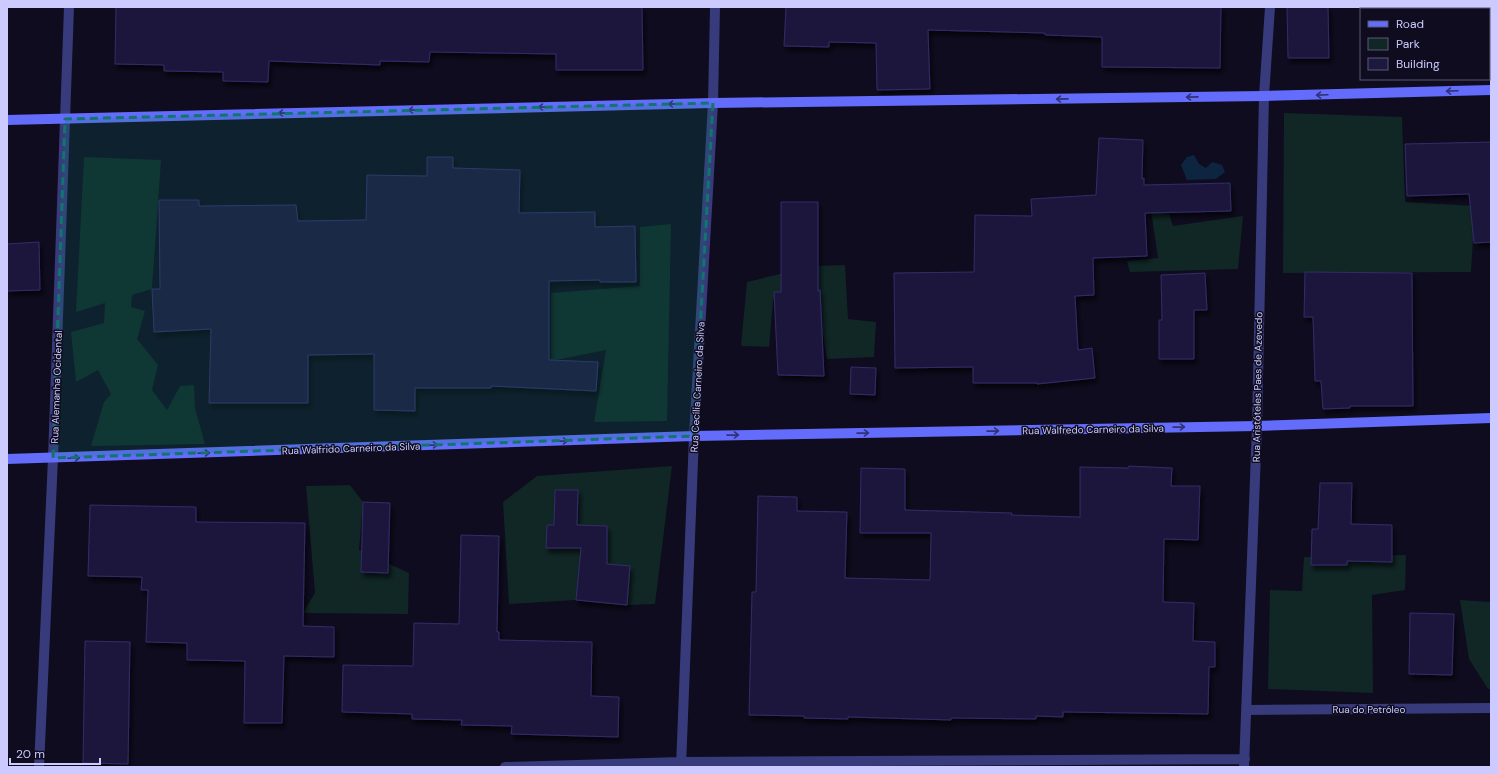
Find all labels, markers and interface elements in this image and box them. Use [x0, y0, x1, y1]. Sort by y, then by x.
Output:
legend [1360, 8, 1490, 80]
text: Road [1396, 16, 1424, 32]
text: Park [1396, 36, 1420, 52]
text: Building [1396, 56, 1440, 72]
one-way arrow [1446, 87, 1459, 95]
one-way arrow [1316, 91, 1329, 98]
one-way arrow [1186, 93, 1199, 101]
one-way arrow [1056, 95, 1069, 103]
one-way arrow [668, 100, 681, 107]
one-way arrow [538, 103, 551, 111]
one-way arrow [408, 106, 421, 114]
one-way arrow [278, 109, 291, 117]
street label: Rua Aristóteles Paes de Azevedo [1250, 312, 1265, 462]
street label: Rua Cecília Carneiro da Silva [688, 321, 707, 453]
street label: Rua Alemanha Ocidental [48, 330, 65, 444]
street label: Rua Walfredo Carneiro da Silva [1022, 422, 1164, 437]
one-way arrow [1172, 424, 1185, 431]
one-way arrow [986, 427, 999, 435]
one-way arrow [856, 429, 869, 437]
one-way arrow [726, 431, 739, 439]
one-way arrow [555, 437, 568, 444]
street label: Rua Walfrido Carneiro da Silva [282, 440, 420, 457]
one-way arrow [425, 441, 438, 449]
one-way arrow [197, 449, 210, 457]
one-way arrow [67, 454, 80, 461]
street label: Rua do Petróleo [1333, 703, 1405, 716]
scale bar [10, 740, 100, 766]
text: 20 m [16, 746, 45, 762]

